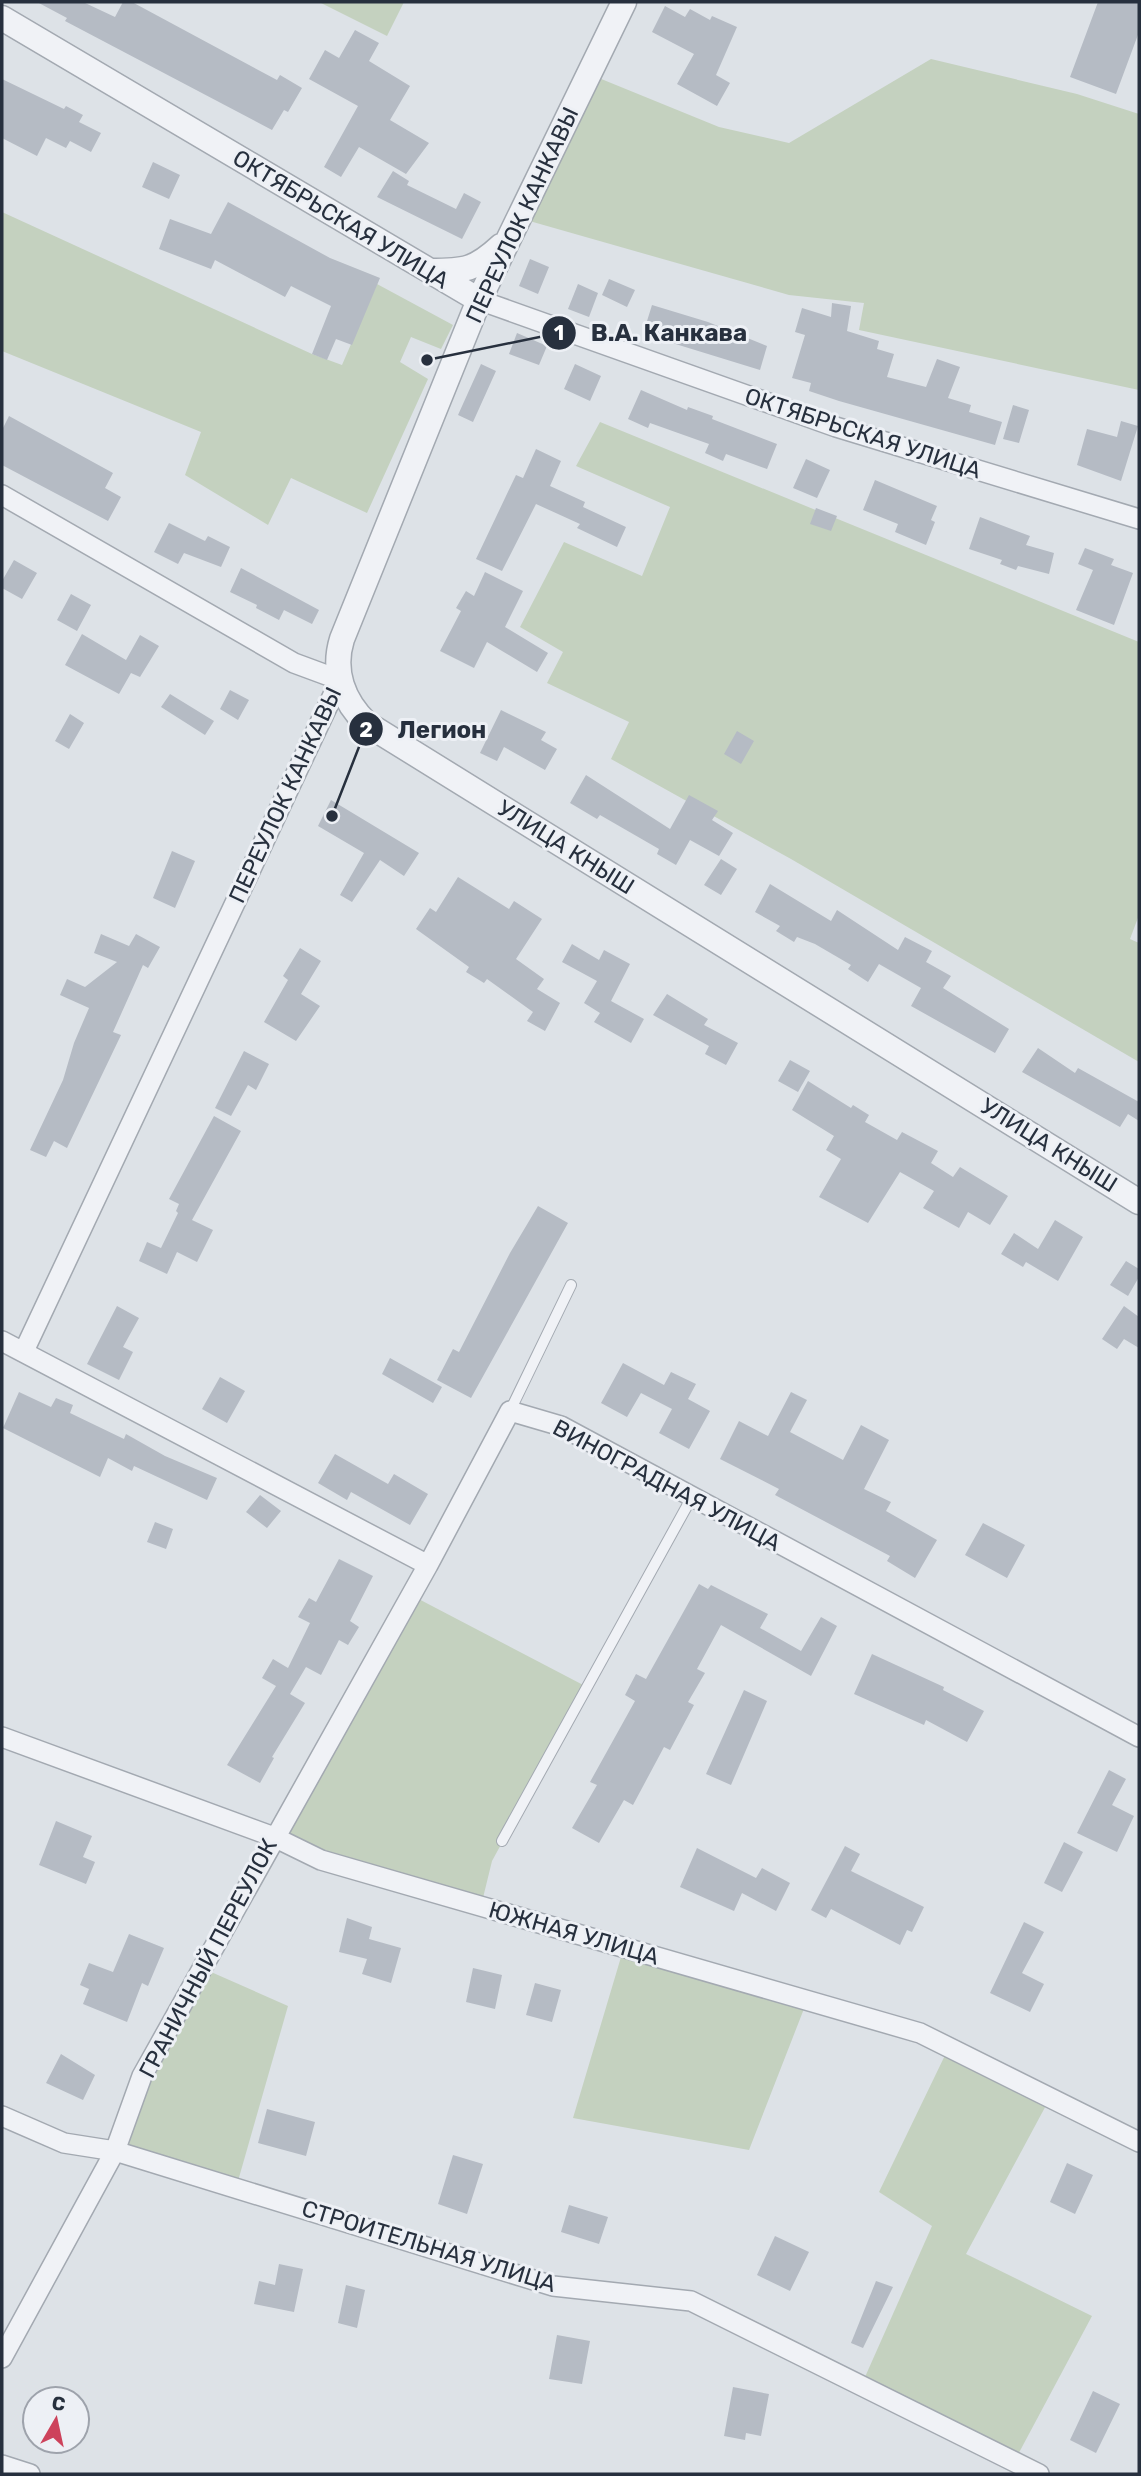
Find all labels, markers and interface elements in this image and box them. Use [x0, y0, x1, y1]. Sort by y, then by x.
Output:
street label: ПЕРЕУЛОК КАНКАВЫ [460, 103, 584, 327]
street label: ОКТЯБРЬСКАЯ УЛИЦА [228, 143, 454, 295]
callout: В.А. Канкава [542, 310, 761, 355]
text: В.А. Канкава [591, 319, 747, 347]
text: 1 [554, 320, 564, 345]
street label: ОКТЯБРЬСКАЯ УЛИЦА [741, 382, 985, 484]
street label: ПЕРЕУЛОК КАНКАВЫ [223, 683, 347, 907]
callout: Легион [348, 707, 500, 752]
text: Легион [398, 716, 486, 744]
text: 2 [359, 717, 373, 742]
street label: УЛИЦА КНЫШ [492, 794, 640, 900]
street label: УЛИЦА КНЫШ [975, 1092, 1123, 1198]
street label: ВИНОГРАДНАЯ УЛИЦА [548, 1413, 786, 1557]
street label: ГРАНИЧНЫЙ ПЕРЕУЛОК [133, 1833, 283, 2083]
street label: ЮЖНАЯ УЛИЦА [486, 1895, 662, 1971]
street label: СТРОИТЕЛЬНАЯ УЛИЦА [298, 2194, 560, 2298]
north arrow [21, 2385, 91, 2455]
text: С [50, 2391, 67, 2416]

